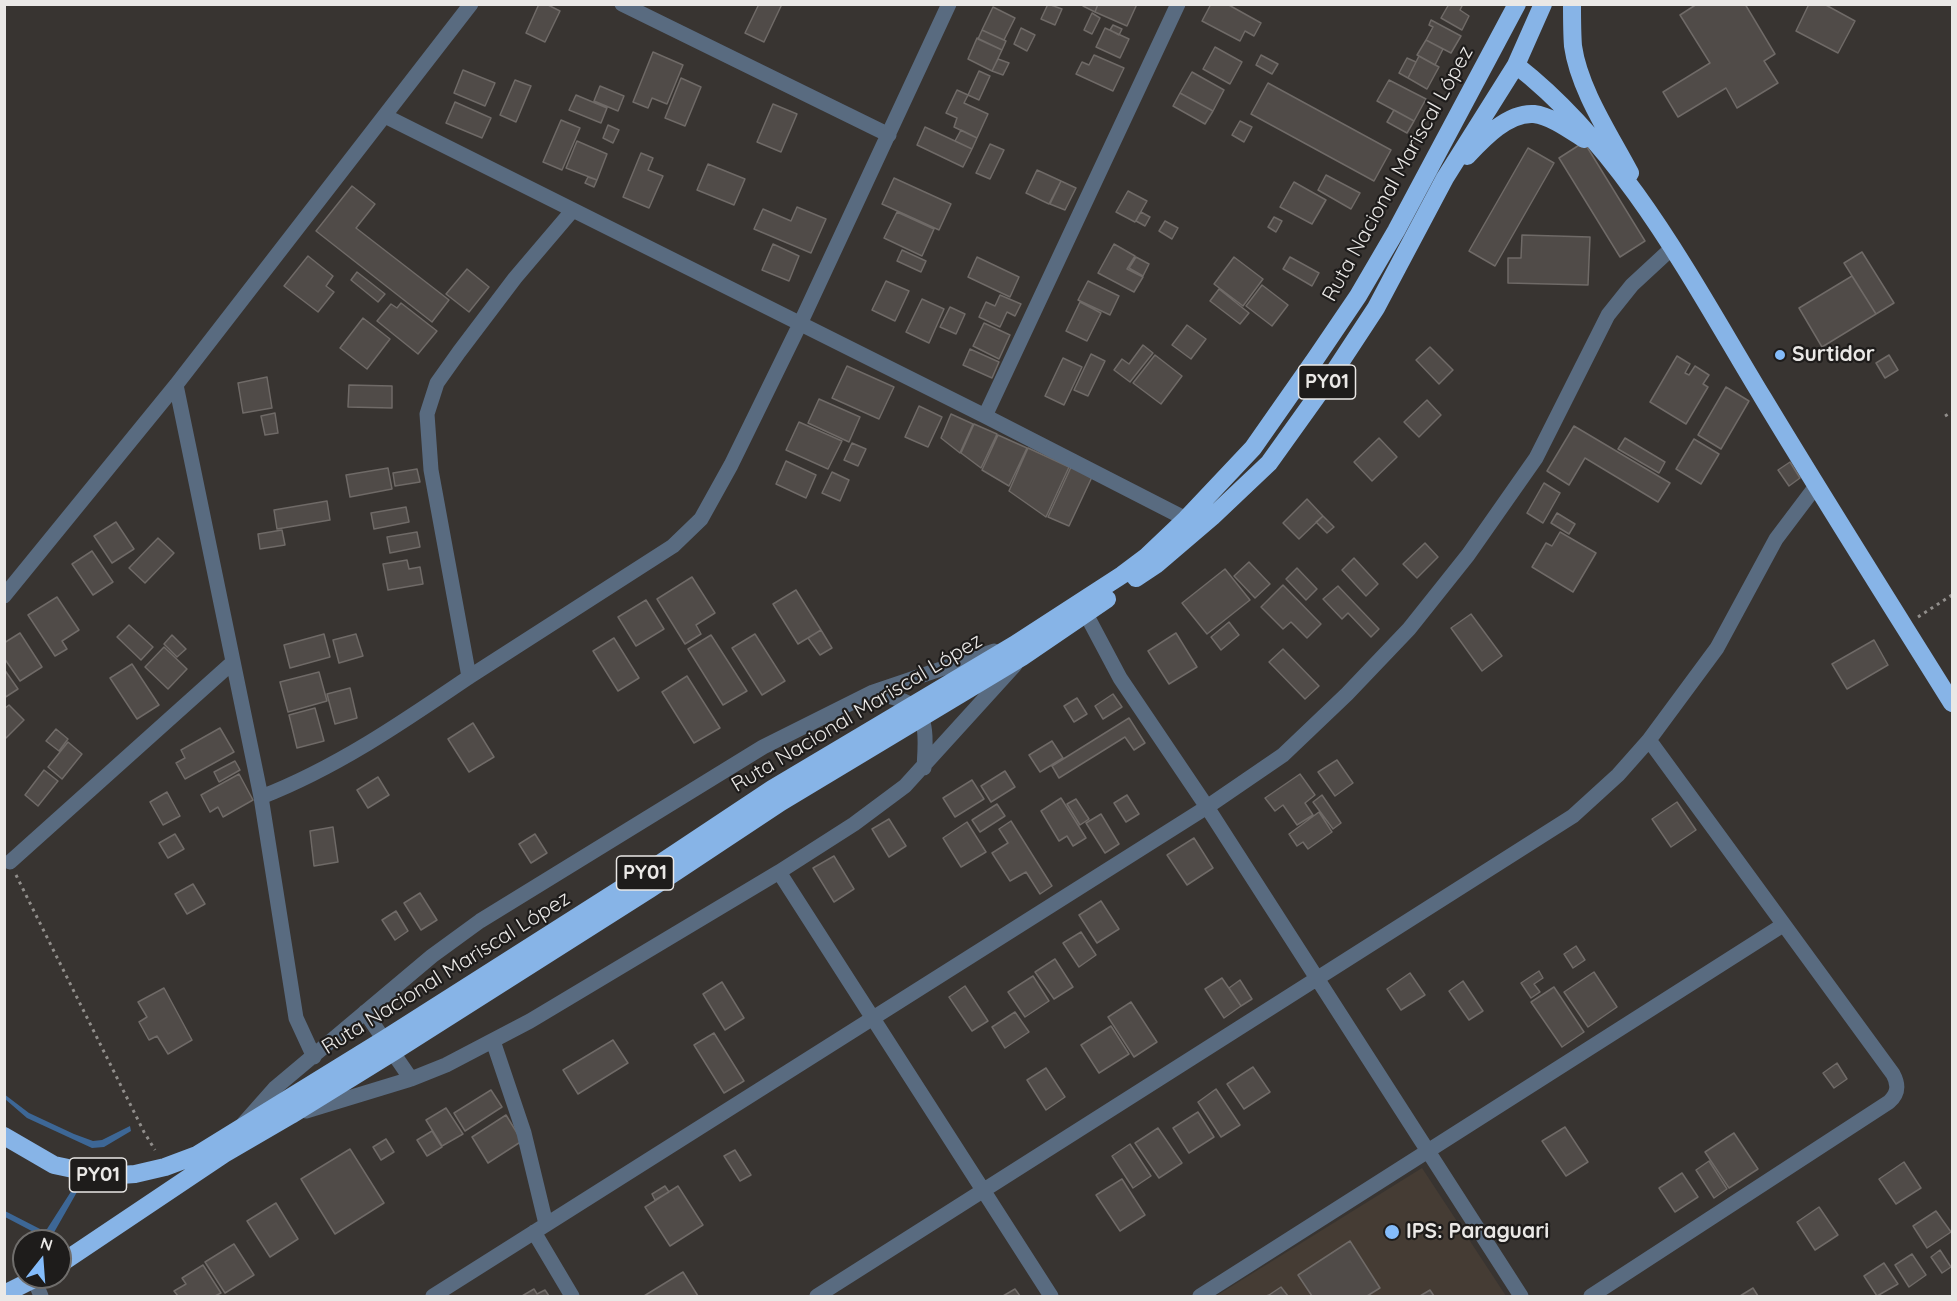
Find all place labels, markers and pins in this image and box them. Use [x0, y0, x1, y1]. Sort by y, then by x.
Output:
place label: Surtidor [1792, 342, 1875, 368]
marker: Surtidor [1773, 348, 1787, 362]
place label: IPS: Paraguari [1406, 1219, 1549, 1245]
marker: IPS: Paraguari [1383, 1223, 1401, 1241]

